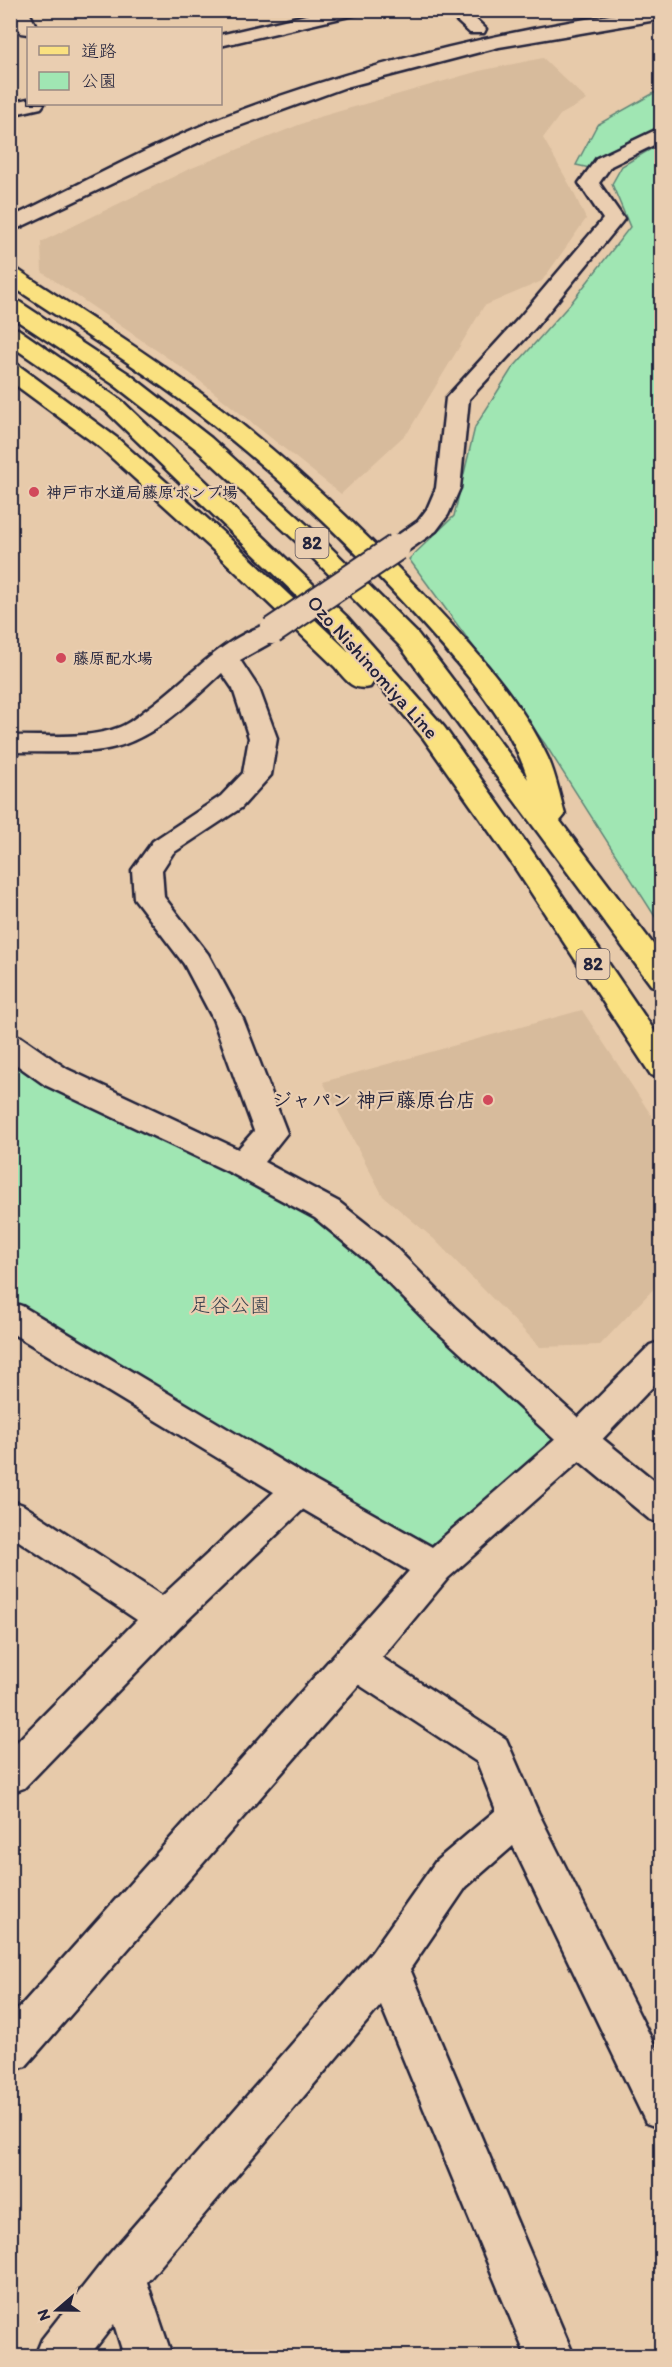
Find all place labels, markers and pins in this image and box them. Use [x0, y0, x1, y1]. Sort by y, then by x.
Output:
place label: 神戸市水道局藤原ポンプ場 [46, 483, 238, 502]
marker: 神戸市水道局藤原ポンプ場 [27, 485, 41, 499]
place label: 藤原配水場 [73, 649, 153, 668]
marker: 藤原配水場 [54, 651, 68, 665]
place label: ジャパン 神戸藤原台店 [272, 1088, 476, 1112]
marker: ジャパン 神戸藤原台店 [481, 1093, 495, 1107]

